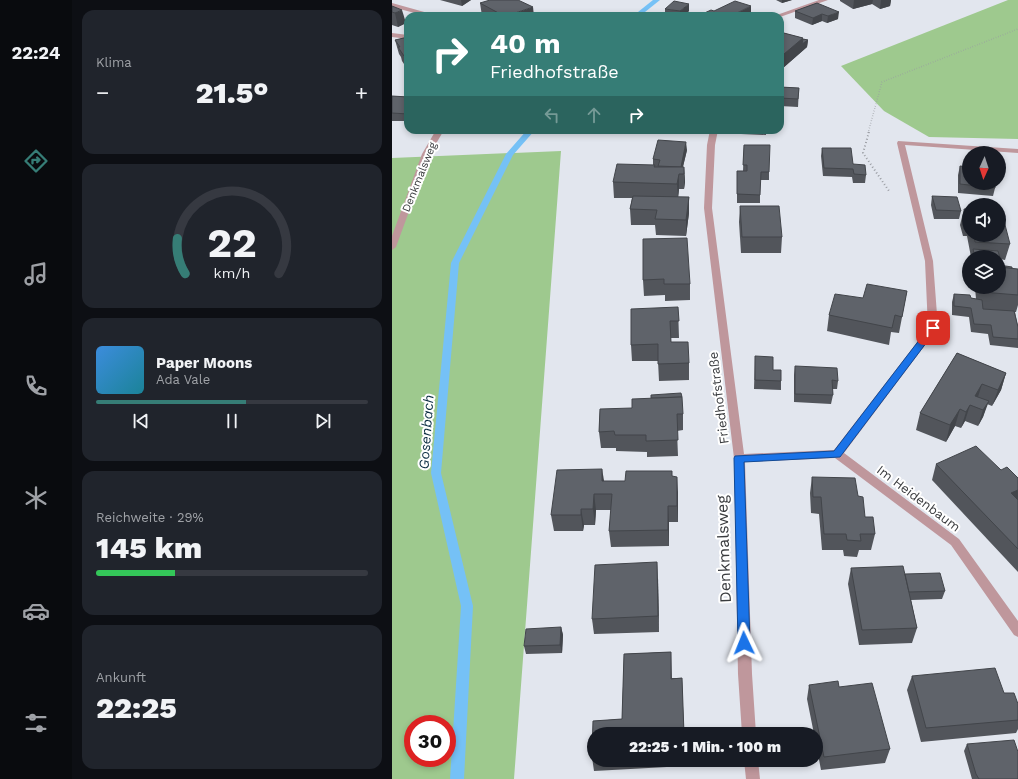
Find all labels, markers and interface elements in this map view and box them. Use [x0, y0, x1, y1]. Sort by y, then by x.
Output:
text: 40 m [490, 27, 560, 60]
icon: right [424, 28, 476, 80]
text: 22:24 [11, 42, 61, 63]
text: Klima [96, 55, 132, 70]
text: Friedhofstraße [490, 61, 619, 82]
text: 21.5° [195, 75, 269, 110]
text: − [96, 80, 109, 105]
text: + [355, 80, 368, 105]
icon: left [541, 104, 563, 126]
icon: ahead [583, 104, 605, 126]
icon: right [625, 104, 647, 126]
street label: Denkmalsweg [400, 140, 439, 214]
north arrow [962, 146, 1006, 190]
map controls [962, 146, 1006, 294]
icon: directions [22, 147, 50, 175]
button: sound [962, 198, 1006, 242]
text: 22 [207, 217, 257, 266]
button: layers [962, 250, 1006, 294]
icon: music [22, 260, 50, 288]
text: km/h [214, 264, 250, 280]
pin [916, 311, 950, 345]
icon: arrive [922, 317, 944, 339]
street label: Friedhofstraße [705, 351, 732, 445]
text: Paper Moons [156, 354, 252, 372]
icon: phone [22, 372, 50, 400]
text: Ada Vale [156, 372, 210, 387]
water label: Gosenbach [415, 394, 437, 470]
icon: previous [130, 410, 152, 432]
icon: pause [221, 410, 243, 432]
icon: next [312, 410, 334, 432]
street label: Im Heidenbaum [874, 462, 963, 535]
icon: climate [22, 484, 50, 512]
street label: Denkmalsweg [712, 494, 735, 603]
text: Reichweite · 29% [96, 510, 204, 525]
text: 145 km [96, 530, 202, 565]
icon: car [22, 597, 50, 625]
position arrow [723, 622, 765, 664]
text: Ankunft [96, 670, 146, 685]
text: 22:25 [96, 690, 177, 725]
icon: filters [22, 709, 50, 737]
speed limit sign: 30 [404, 715, 456, 767]
text: 22:25 · 1 Min. · 100 m [629, 738, 781, 756]

